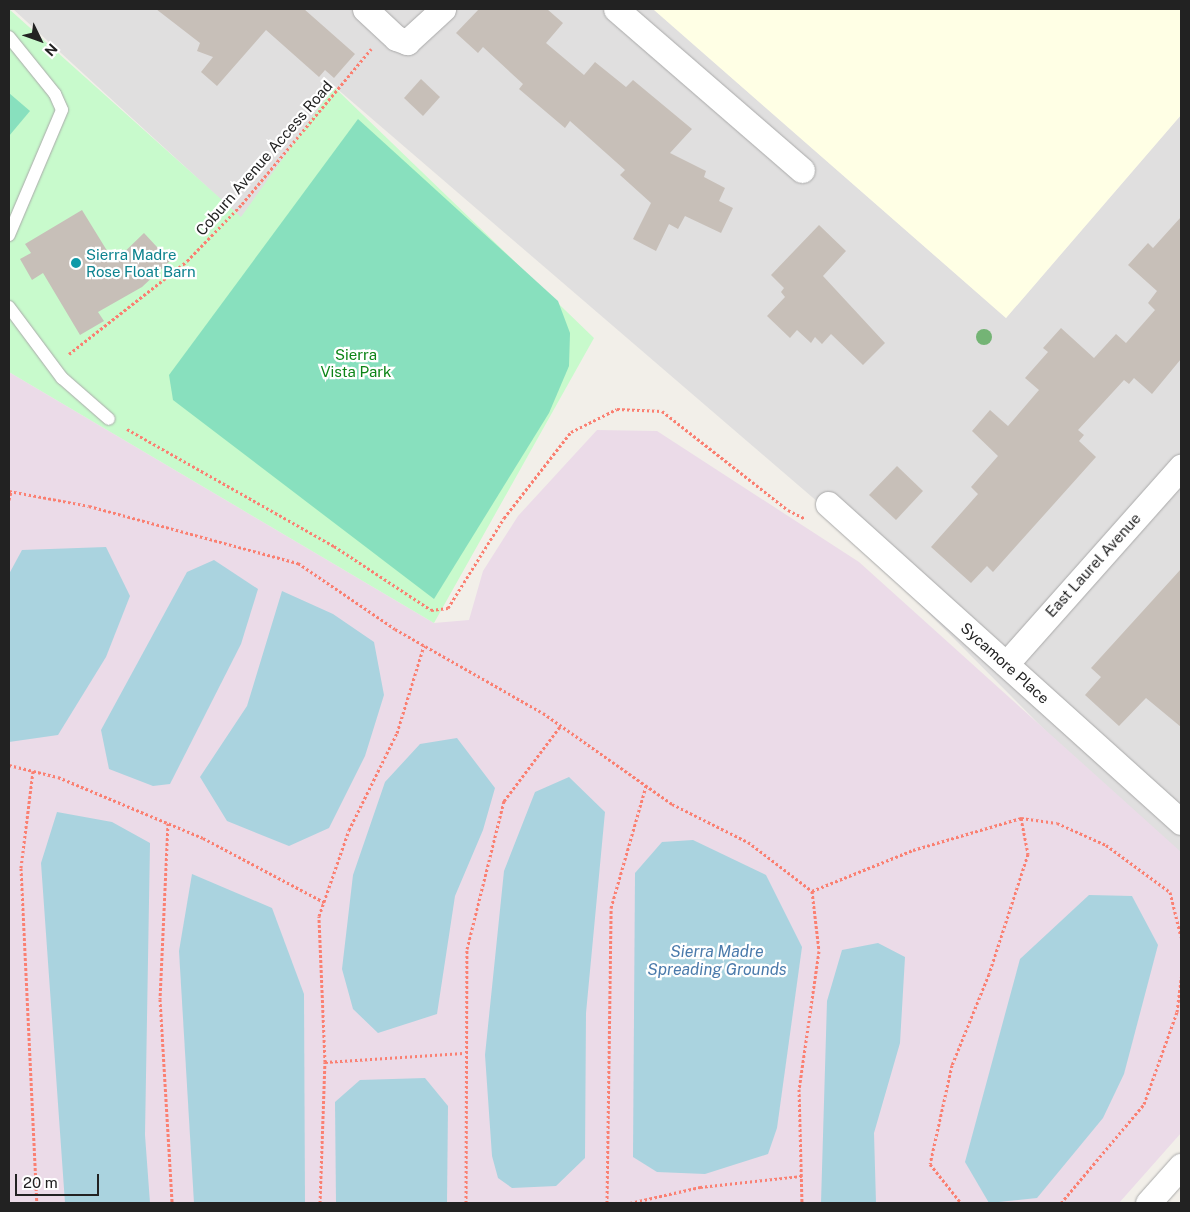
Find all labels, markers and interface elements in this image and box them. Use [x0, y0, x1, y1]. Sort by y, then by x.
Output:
north arrow [15, 15, 65, 65]
text: N [42, 41, 61, 59]
street label: Coburn Avenue Access Road [192, 77, 336, 239]
place label: Sierra Madre Rose Float Barn [86, 245, 196, 280]
marker: Sierra Madre Rose Float Barn [70, 257, 82, 269]
park label: Sierra Vista Park [321, 345, 391, 380]
street label: East Laurel Avenue [1042, 509, 1144, 621]
street label: Sycamore Place [957, 619, 1053, 707]
water label: Sierra Madre Spreading Grounds [647, 942, 787, 980]
scale bar [18, 1164, 101, 1196]
text: 20 m [23, 1174, 58, 1191]

